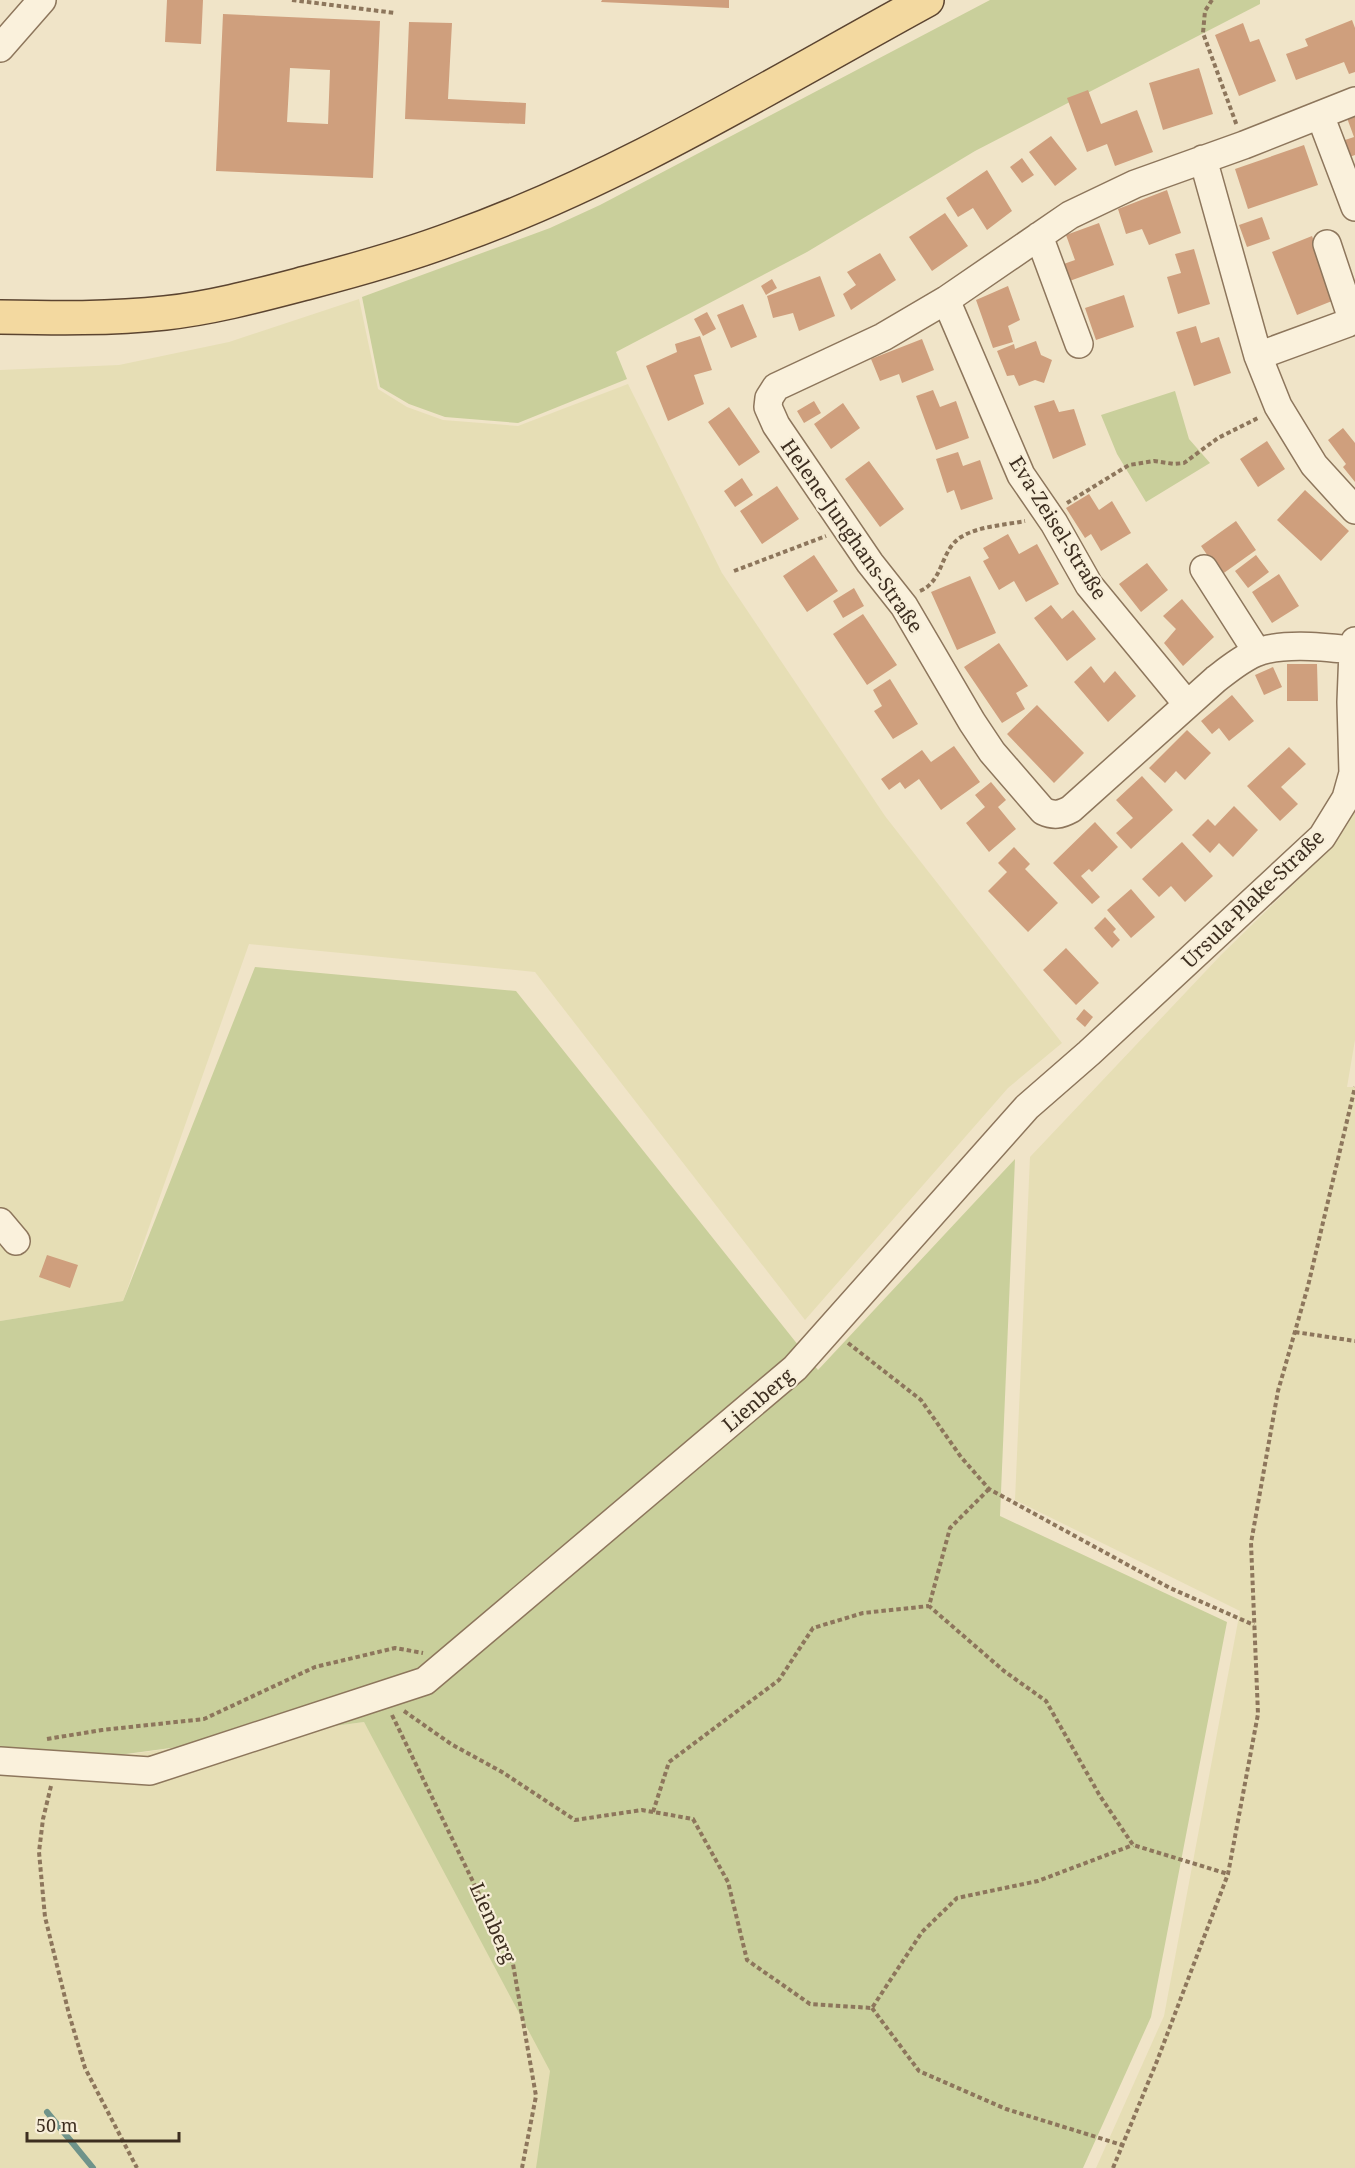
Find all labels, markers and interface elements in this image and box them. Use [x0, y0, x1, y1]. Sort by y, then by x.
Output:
street label: Helene-Junghans-Straße [775, 433, 930, 638]
street label: Eva-Zeisel-Straße [1003, 451, 1113, 605]
street label: Ursula-Plake-Straße [1175, 823, 1330, 974]
street label: Lienberg [716, 1362, 799, 1437]
street label: Lienberg [464, 1878, 523, 1968]
scale bar [27, 2105, 178, 2143]
text: 50 m [36, 2113, 78, 2137]

